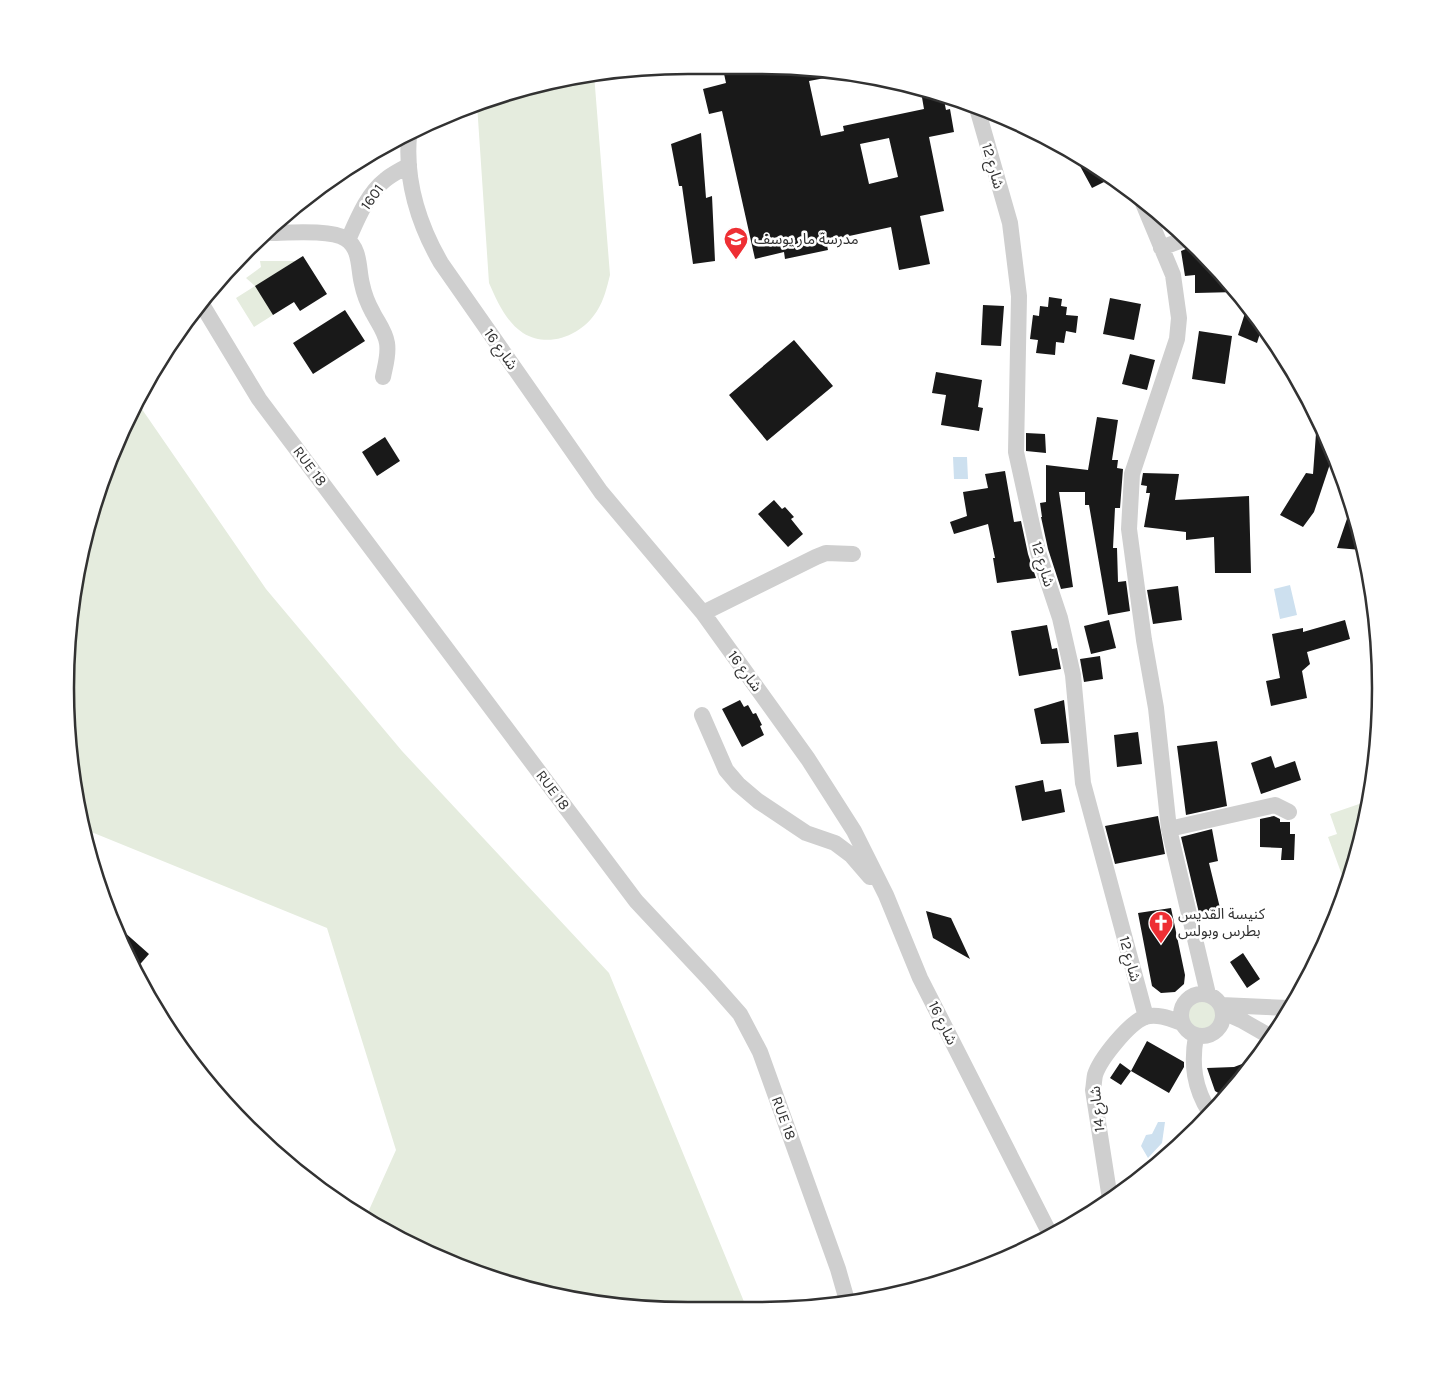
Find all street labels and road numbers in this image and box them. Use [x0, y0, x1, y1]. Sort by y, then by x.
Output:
street label: شارع 12 [975, 141, 1008, 192]
street label: 1601 [357, 181, 387, 213]
street label: شارع 16 [478, 325, 522, 375]
street label: RUE 18 [289, 443, 331, 489]
street label: شارع 12 [1025, 539, 1058, 590]
street label: شارع 16 [722, 647, 766, 697]
street label: RUE 18 [532, 767, 574, 813]
street label: شارع 12 [1112, 934, 1145, 985]
street label: شارع 16 [922, 998, 961, 1049]
street label: شارع 14 [1086, 1085, 1111, 1133]
street label: RUE 18 [768, 1094, 800, 1142]

